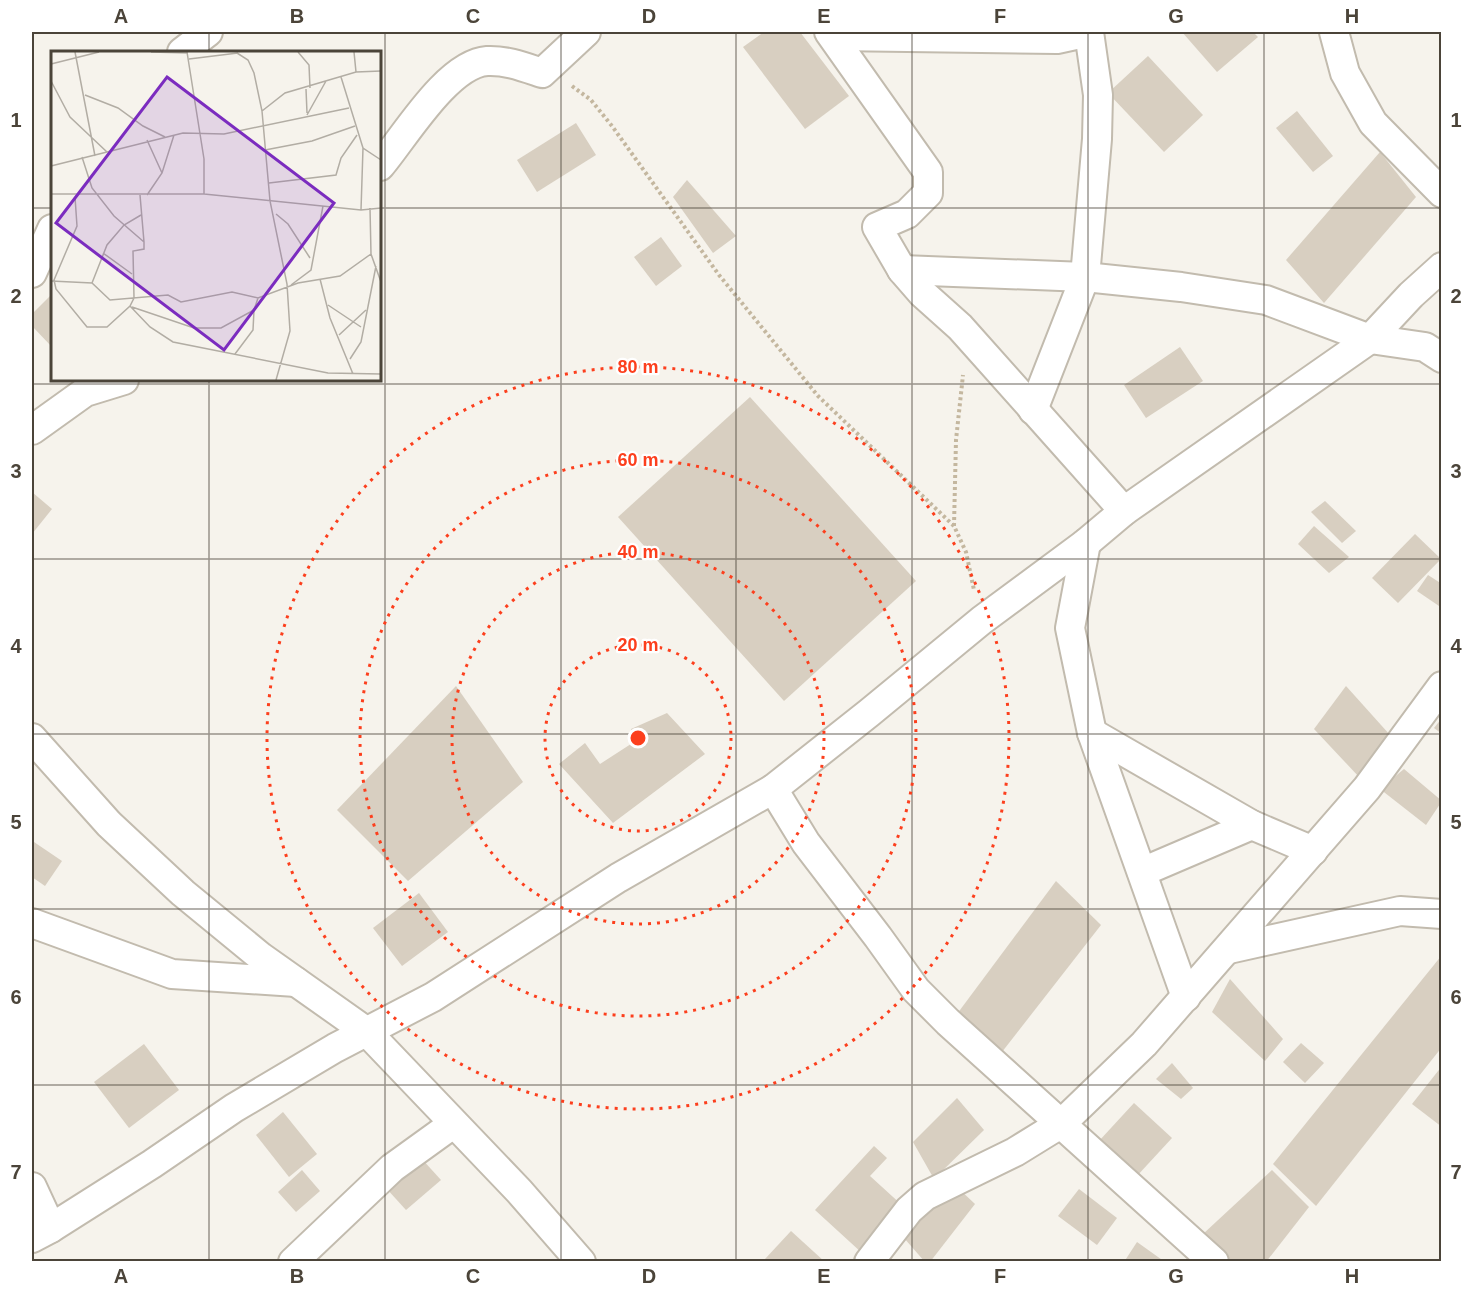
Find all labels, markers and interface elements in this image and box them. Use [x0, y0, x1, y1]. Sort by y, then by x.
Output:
text: A [114, 5, 128, 27]
text: B [290, 5, 304, 27]
text: C [466, 5, 480, 27]
text: D [642, 5, 656, 27]
text: E [817, 5, 831, 27]
text: F [994, 5, 1006, 27]
text: G [1168, 5, 1184, 27]
text: H [1345, 5, 1359, 27]
inset map [51, 51, 381, 381]
text: 1 [10, 109, 22, 131]
text: 1 [1450, 109, 1462, 131]
text: 2 [10, 285, 22, 307]
text: 2 [1450, 285, 1462, 307]
text: 80 m [617, 357, 659, 377]
text: 60 m [617, 450, 659, 470]
text: 3 [10, 460, 22, 482]
text: 3 [1450, 460, 1462, 482]
text: 40 m [617, 542, 659, 562]
text: 4 [10, 635, 22, 657]
text: 20 m [617, 635, 659, 655]
text: 4 [1450, 635, 1462, 657]
centre of rings [628, 728, 648, 748]
text: 5 [10, 811, 22, 833]
text: 5 [1450, 811, 1462, 833]
text: 6 [10, 986, 22, 1008]
text: 6 [1450, 986, 1462, 1008]
text: 7 [10, 1161, 22, 1183]
text: 7 [1450, 1161, 1462, 1183]
text: A [114, 1265, 128, 1287]
text: B [290, 1265, 304, 1287]
text: C [466, 1265, 480, 1287]
text: D [642, 1265, 656, 1287]
text: E [817, 1265, 831, 1287]
text: F [994, 1265, 1006, 1287]
text: G [1168, 1265, 1184, 1287]
text: H [1345, 1265, 1359, 1287]

